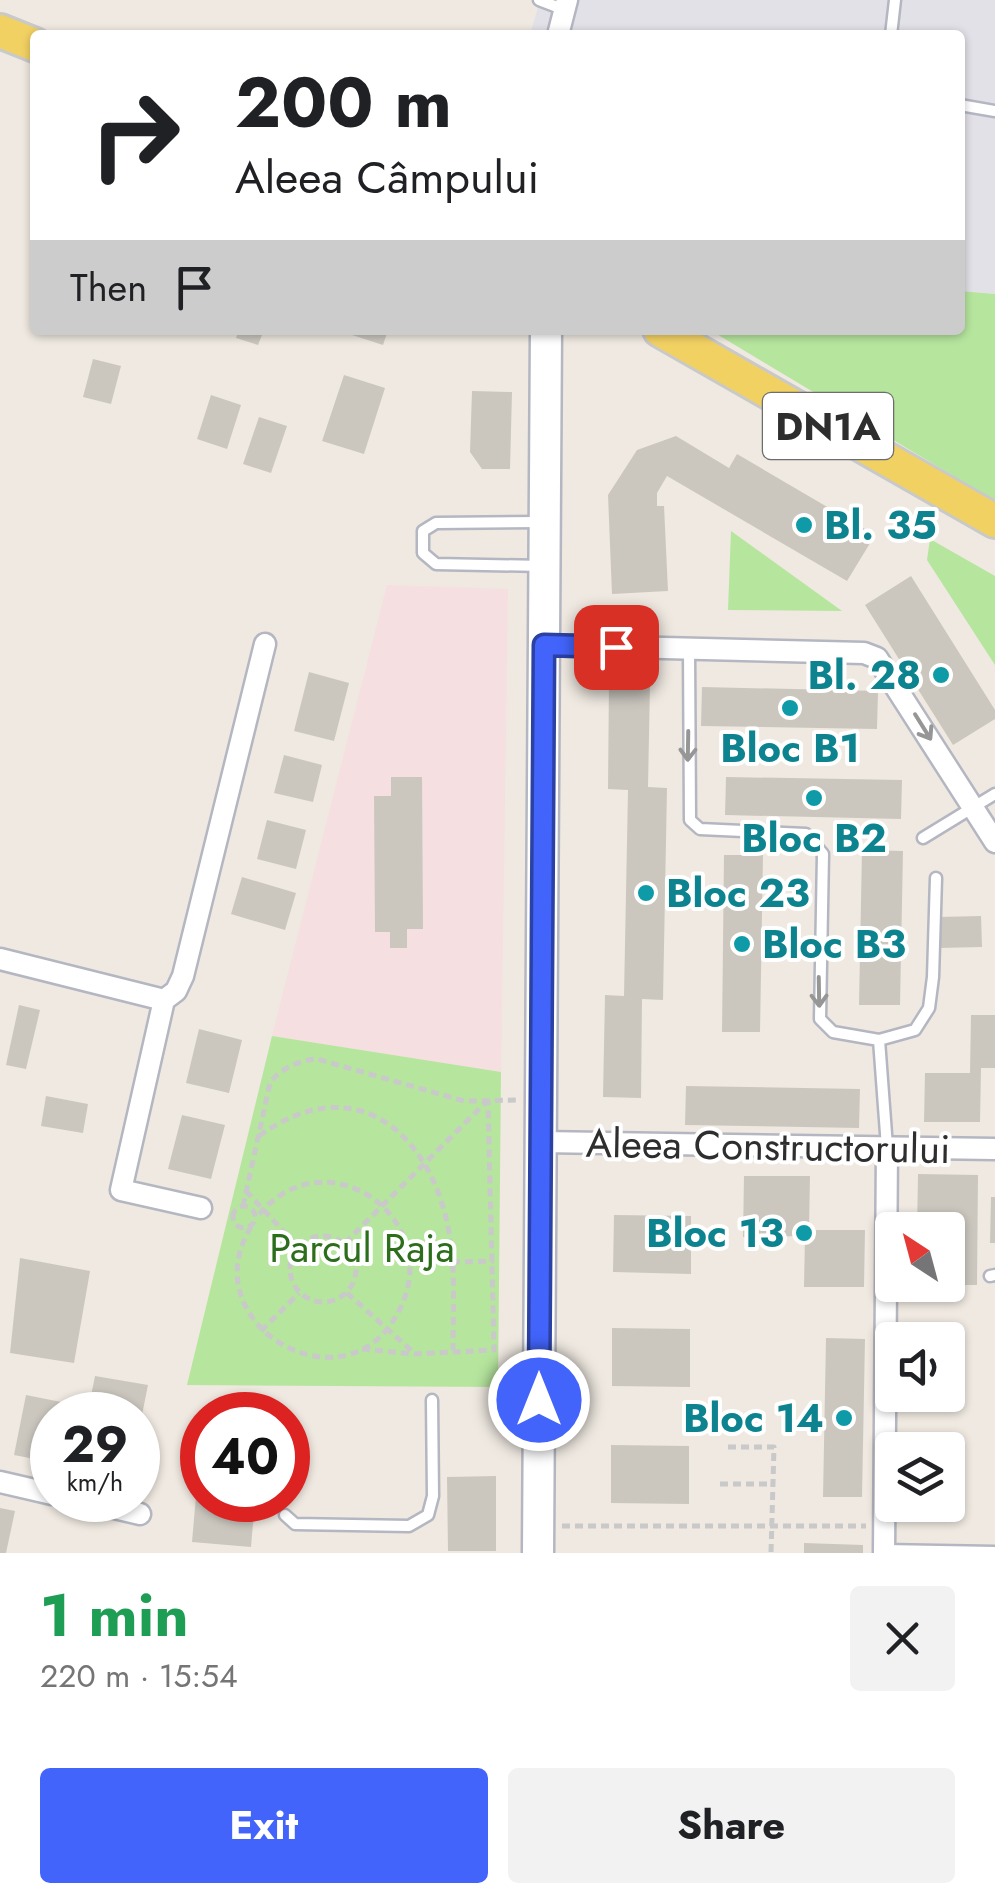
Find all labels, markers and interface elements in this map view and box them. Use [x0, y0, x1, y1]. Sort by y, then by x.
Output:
text: 200 m [235, 52, 452, 153]
icon: right [70, 70, 200, 200]
text: Aleea Câmpului [235, 145, 539, 210]
text: Then [70, 260, 147, 315]
icon: arrive [167, 260, 222, 315]
road number: DN1A [763, 393, 893, 459]
place label: Bl. 35 [824, 496, 937, 554]
marker: Bl. 35 [793, 514, 815, 536]
pin [574, 605, 659, 690]
icon: arrive [589, 620, 644, 675]
place label: Bl. 28 [807, 646, 921, 704]
marker: Bl. 28 [930, 664, 952, 686]
marker: Bloc B1 [779, 697, 801, 719]
one-way arrow [913, 712, 933, 741]
place label: Bloc B1 [720, 719, 860, 777]
one-way arrow [678, 728, 698, 761]
marker: Bloc B2 [803, 787, 825, 809]
place label: Bloc B2 [741, 809, 887, 867]
place label: Bloc 23 [666, 864, 810, 922]
marker: Bloc 23 [635, 882, 657, 904]
place label: Bloc B3 [762, 915, 906, 973]
marker: Bloc B3 [731, 933, 753, 955]
one-way arrow [810, 976, 828, 1008]
street label: Aleea Constructorului [585, 1114, 951, 1178]
place label: Bloc 13 [646, 1204, 784, 1262]
north arrow [875, 1212, 965, 1302]
map controls [875, 1212, 965, 1522]
park label: Parcul Raja [269, 1219, 455, 1277]
marker: Bloc 13 [793, 1222, 815, 1244]
button: sound [875, 1322, 965, 1412]
position arrow [487, 1348, 591, 1452]
place label: Bloc 14 [683, 1389, 824, 1447]
speed limit sign: 40 [180, 1392, 310, 1522]
marker: Bloc 14 [833, 1407, 855, 1429]
text: 29 [62, 1408, 128, 1481]
button: layers [875, 1432, 965, 1522]
text: km/h [67, 1464, 123, 1500]
text: 1 min [40, 1572, 189, 1659]
button: close [850, 1586, 955, 1691]
text: 220 m · 15:54 [40, 1653, 238, 1699]
button: Exit [40, 1768, 488, 1883]
button: Share [508, 1768, 955, 1883]

